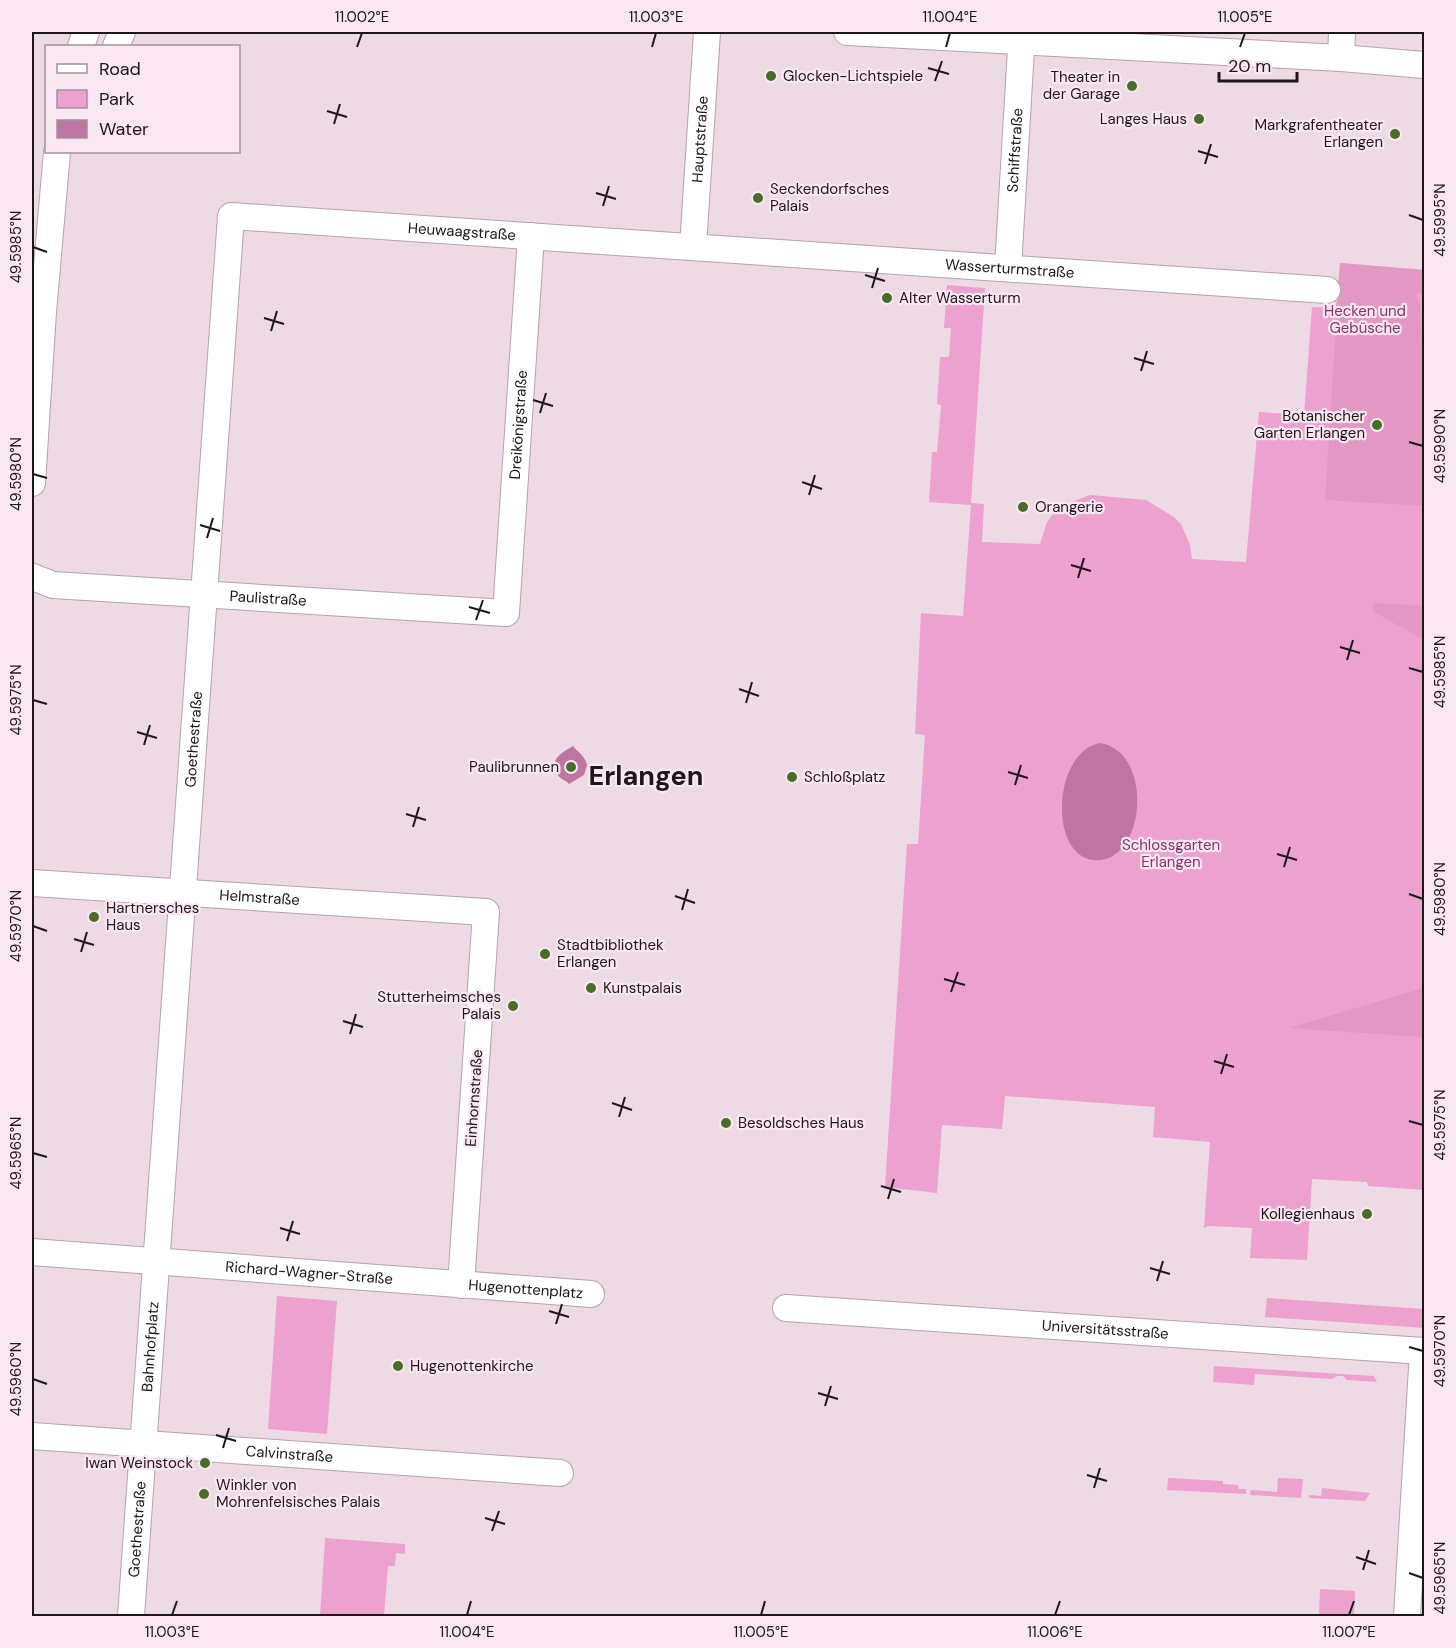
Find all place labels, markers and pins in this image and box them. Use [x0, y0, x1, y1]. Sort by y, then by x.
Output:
place label: Glocken-Lichtspiele [783, 66, 923, 86]
place label: Theater in der Garage [1043, 67, 1120, 104]
marker: Glocken-Lichtspiele [764, 69, 778, 83]
marker: Theater in der Garage [1125, 79, 1139, 93]
place label: Langes Haus [1100, 109, 1187, 129]
marker: Langes Haus [1192, 112, 1206, 126]
place label: Markgrafentheater Erlangen [1254, 115, 1383, 152]
marker: Markgrafentheater Erlangen [1388, 127, 1402, 141]
place label: Seckendorfsches Palais [770, 179, 889, 216]
marker: Seckendorfsches Palais [751, 191, 765, 205]
place label: Alter Wasserturm [899, 288, 1021, 308]
marker: Alter Wasserturm [880, 291, 894, 305]
place label: Botanischer Garten Erlangen [1254, 406, 1365, 443]
marker: Botanischer Garten Erlangen [1370, 418, 1384, 432]
place label: Orangerie [1035, 497, 1103, 517]
marker: Orangerie [1016, 500, 1030, 514]
place label: Paulibrunnen [469, 757, 559, 777]
marker: Paulibrunnen [564, 760, 578, 774]
place label: Schloßplatz [804, 767, 886, 787]
marker: Schloßplatz [785, 770, 799, 784]
place label: Hartnersches Haus [106, 898, 199, 935]
marker: Hartnersches Haus [87, 910, 101, 924]
place label: Stadtbibliothek Erlangen [557, 935, 664, 972]
marker: Stadtbibliothek Erlangen [538, 947, 552, 961]
place label: Kunstpalais [603, 978, 682, 998]
marker: Kunstpalais [584, 981, 598, 995]
place label: Stutterheimsches Palais [377, 987, 501, 1024]
marker: Stutterheimsches Palais [506, 999, 520, 1013]
place label: Besoldsches Haus [738, 1113, 864, 1133]
marker: Besoldsches Haus [719, 1116, 733, 1130]
place label: Kollegienhaus [1261, 1204, 1355, 1224]
marker: Kollegienhaus [1360, 1207, 1374, 1221]
place label: Hugenottenkirche [410, 1356, 533, 1376]
marker: Hugenottenkirche [391, 1359, 405, 1373]
place label: Iwan Weinstock [85, 1453, 193, 1473]
marker: Iwan Weinstock [198, 1456, 212, 1470]
place label: Winkler von Mohrenfelsisches Palais [216, 1475, 380, 1512]
marker: Winkler von Mohrenfelsisches Palais [197, 1487, 211, 1501]

